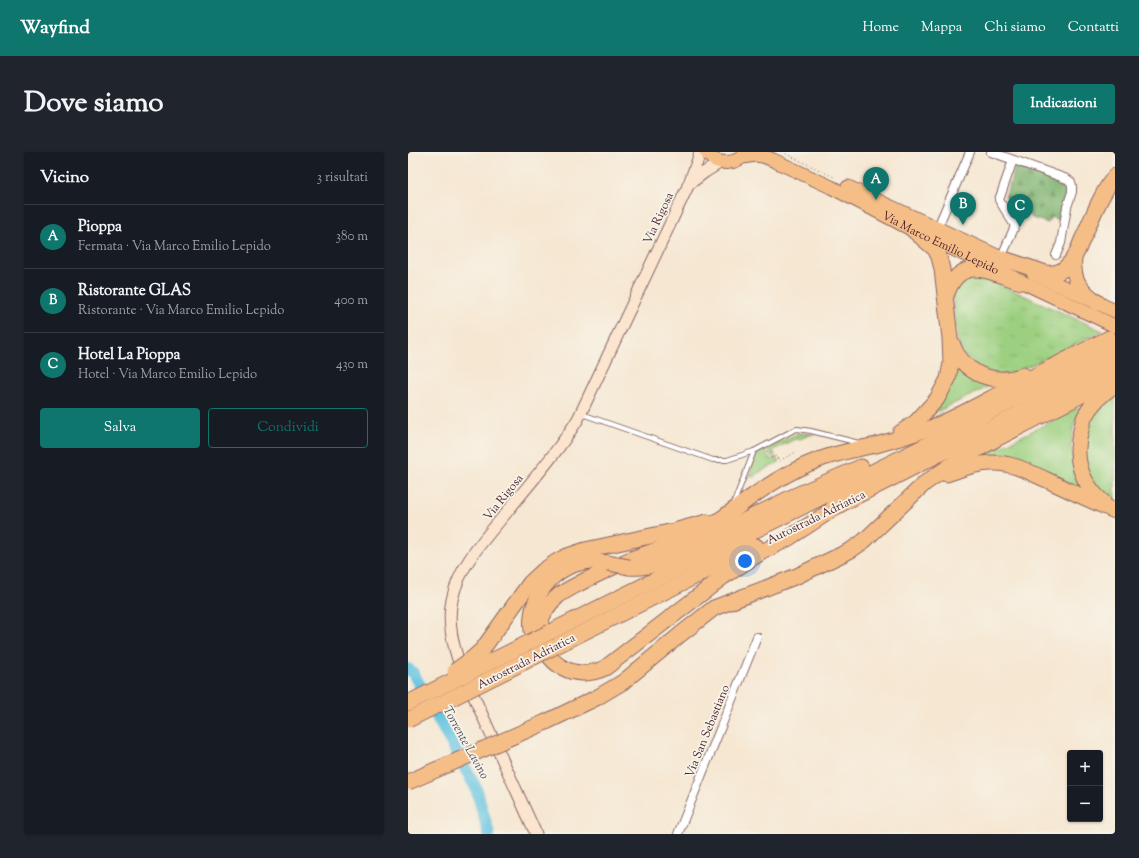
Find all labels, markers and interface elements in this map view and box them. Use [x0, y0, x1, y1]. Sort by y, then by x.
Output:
text: Wayfind [20, 15, 90, 42]
text: Home [862, 18, 899, 38]
text: Mappa [921, 18, 962, 38]
text: Chi siamo [984, 18, 1046, 38]
text: Contatti [1068, 18, 1119, 38]
text: Dove siamo [24, 84, 164, 124]
button: Indicazioni [1013, 84, 1115, 124]
text: Vicino [40, 166, 89, 190]
pin: A [863, 167, 889, 200]
text: 3 risultati [317, 169, 368, 187]
street label: Via Rigosa [639, 189, 679, 247]
pin: B [950, 192, 976, 225]
pin: C [1007, 194, 1033, 227]
street label: Via Marco Emilio Lepido [878, 207, 1002, 280]
text: Pioppa [78, 217, 122, 238]
text: A [48, 228, 58, 246]
text: 380 m [336, 228, 368, 246]
text: Fermata · Via Marco Emilio Lepido [78, 238, 271, 256]
text: Ristorante GLAS [78, 281, 191, 302]
text: B [49, 292, 57, 310]
text: 400 m [334, 292, 368, 310]
text: Ristorante · Via Marco Emilio Lepido [78, 302, 284, 320]
text: Hotel La Pioppa [78, 345, 180, 366]
text: C [48, 356, 58, 374]
text: 430 m [336, 356, 368, 374]
text: Hotel · Via Marco Emilio Lepido [78, 366, 257, 384]
button: Salva [40, 408, 200, 448]
button: Condividi [208, 408, 368, 448]
street label: Via Rigosa [479, 470, 528, 525]
street label: Autostrada Adriatica [764, 486, 869, 550]
your location [735, 551, 755, 571]
street label: Autostrada Adriatica [474, 629, 579, 694]
street label: Via San Sebastiano [681, 682, 735, 781]
water label: Torrente Lavino [438, 703, 493, 783]
map controls [1067, 750, 1103, 822]
button: + [1067, 750, 1103, 786]
button: − [1067, 786, 1103, 822]

